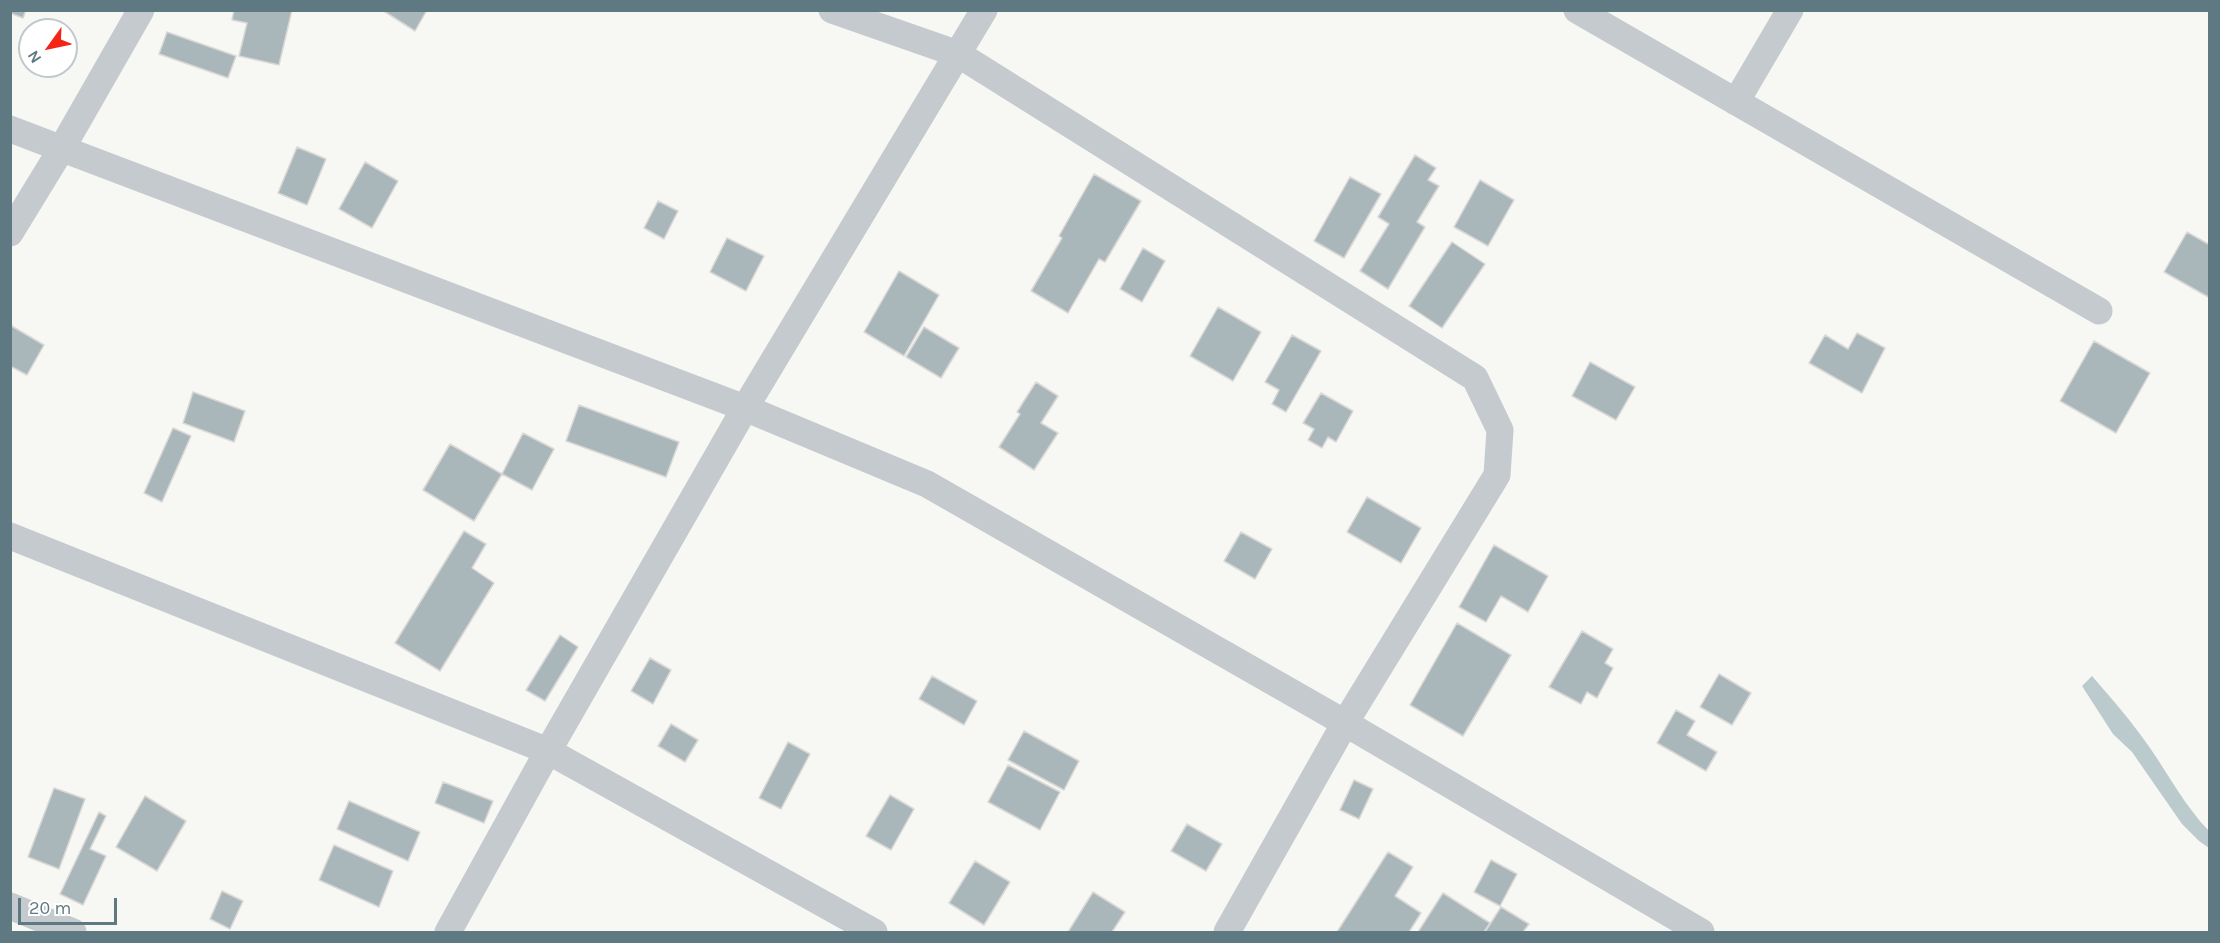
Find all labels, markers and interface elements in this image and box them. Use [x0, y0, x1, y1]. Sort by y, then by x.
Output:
north arrow [18, 18, 78, 78]
text: N [23, 47, 45, 67]
scale bar [21, 886, 120, 924]
text: 20 m [29, 897, 71, 919]

